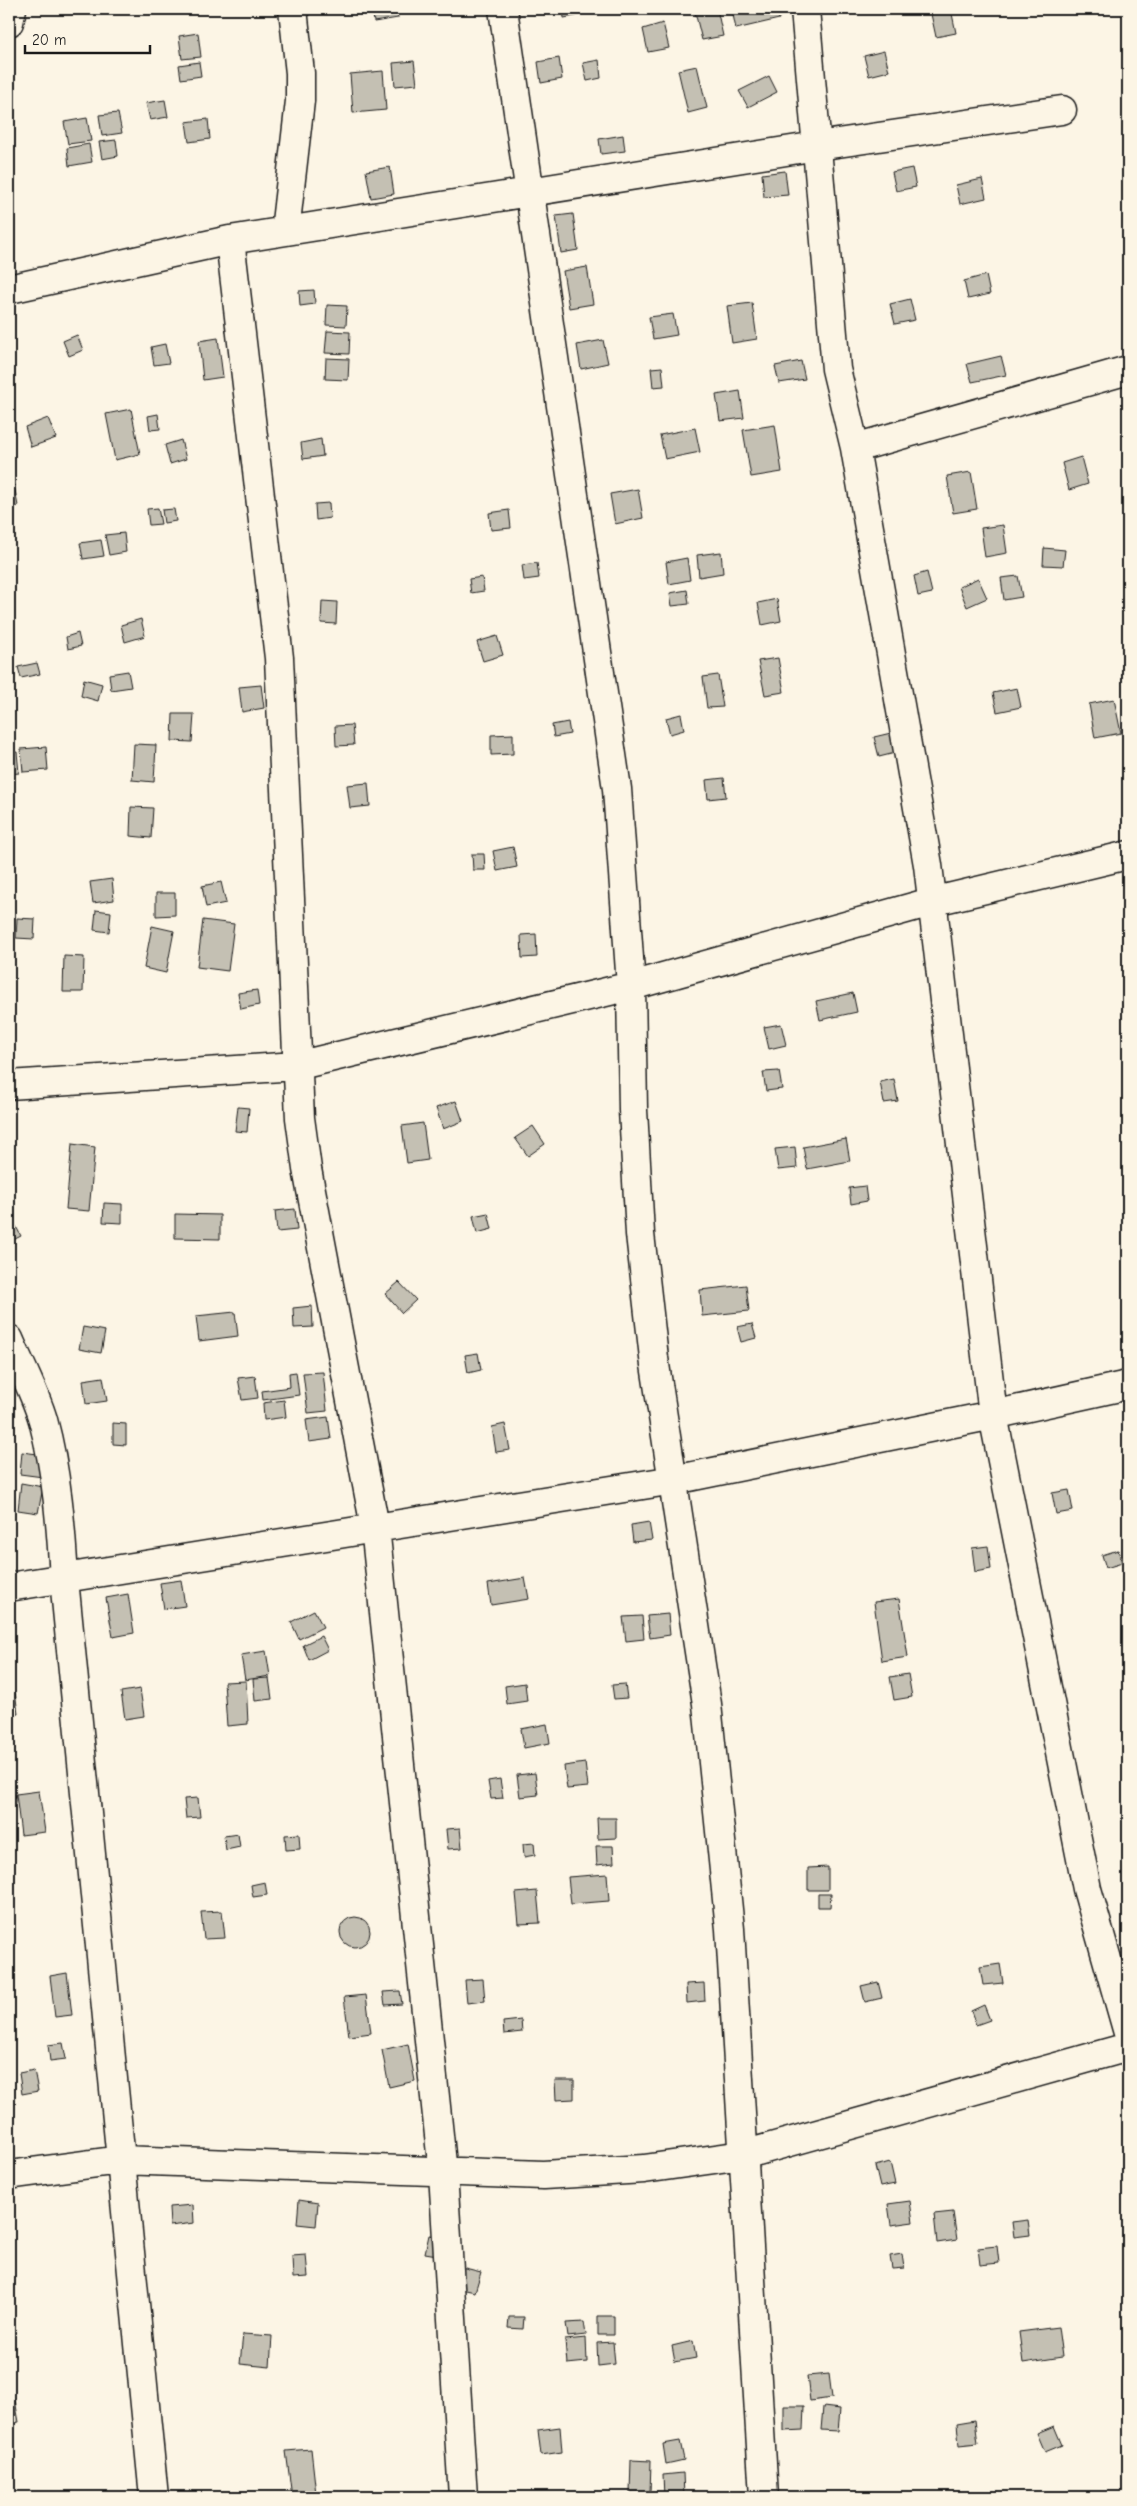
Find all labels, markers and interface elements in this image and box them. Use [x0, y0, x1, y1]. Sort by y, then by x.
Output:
scale bar [25, 22, 150, 54]
text: 20 m [32, 31, 66, 49]

